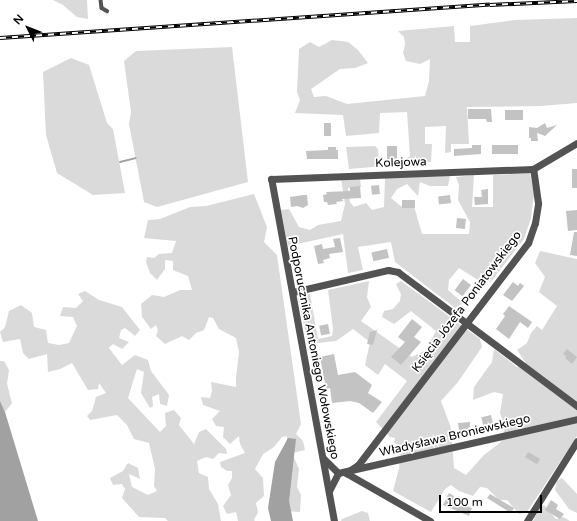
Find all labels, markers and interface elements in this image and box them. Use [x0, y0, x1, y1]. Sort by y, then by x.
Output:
north arrow [8, 8, 48, 48]
text: N [11, 12, 26, 27]
street label: Kolejowa [375, 155, 427, 171]
street label: Księcia Józefa Poniatowskiego [409, 229, 525, 375]
street label: Podporucznika Antoniego Wołowskiego [284, 235, 342, 461]
street label: Władysława Broniewskiego [378, 412, 532, 460]
scale bar [441, 487, 544, 513]
text: 100 m [446, 495, 483, 509]

